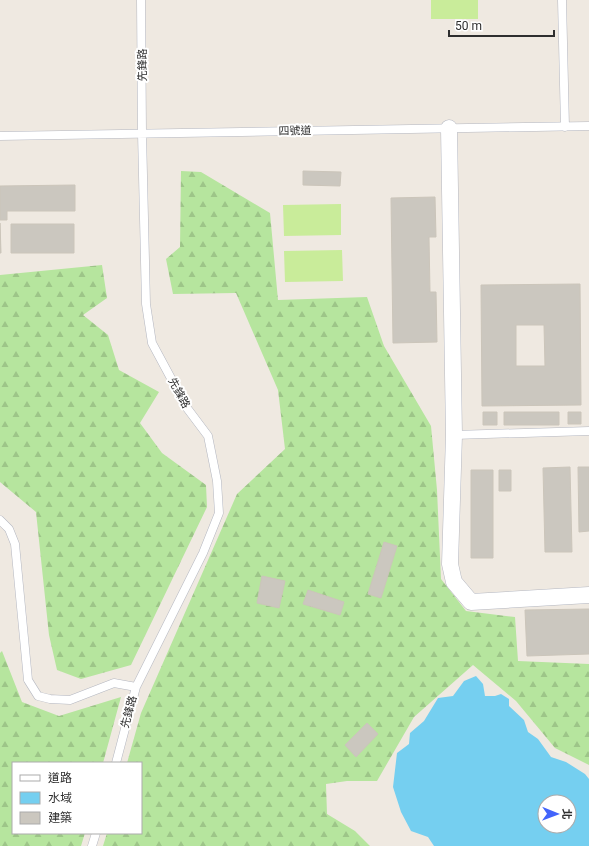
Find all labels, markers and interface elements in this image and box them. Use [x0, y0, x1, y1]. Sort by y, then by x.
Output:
scale bar [449, 12, 554, 38]
text: 50 m [455, 19, 482, 33]
street label: 先鋒路 [136, 49, 149, 82]
street label: 四號道 [278, 124, 312, 138]
street label: 先鋒路 [165, 375, 193, 411]
street label: 先鋒路 [118, 694, 140, 730]
legend [12, 762, 142, 834]
text: 道路 [48, 771, 72, 785]
text: 水域 [48, 791, 72, 805]
north arrow [537, 794, 577, 834]
text: 北 [560, 809, 573, 820]
text: 建築 [48, 811, 72, 825]

